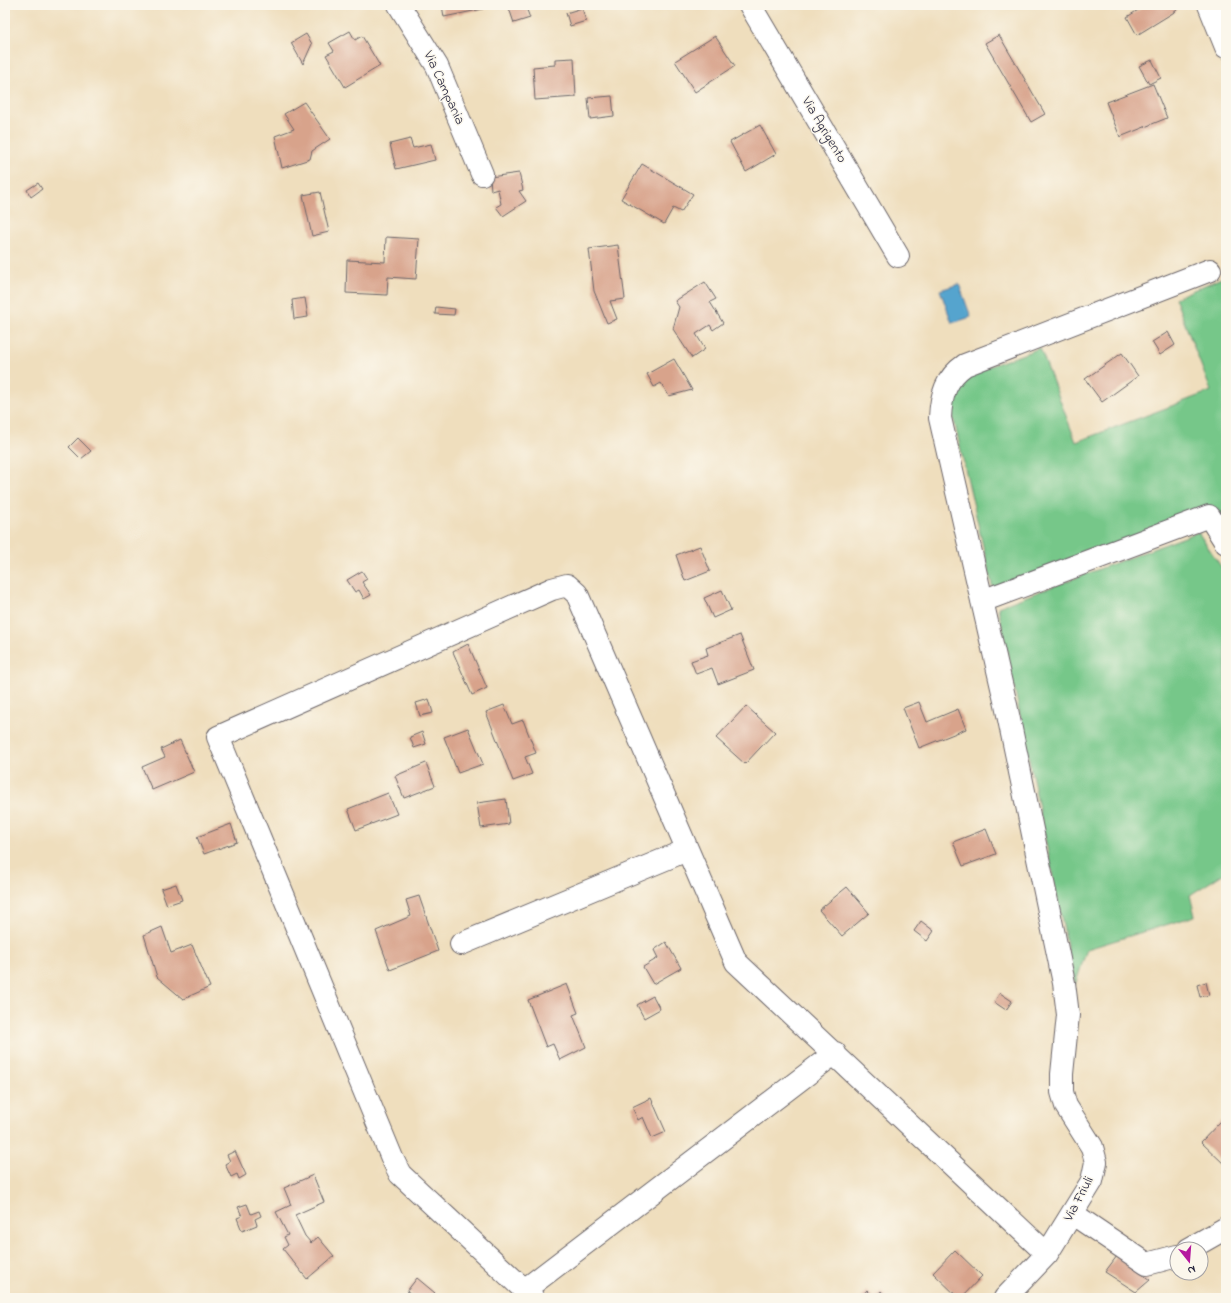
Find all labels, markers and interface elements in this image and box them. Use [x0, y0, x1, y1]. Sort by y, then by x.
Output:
street label: Via Campania [417, 47, 470, 128]
street label: Via Agrigento [795, 92, 852, 168]
street label: Via Friuli [1058, 1173, 1100, 1226]
north arrow [1169, 1241, 1209, 1281]
text: N [1186, 1261, 1198, 1278]

